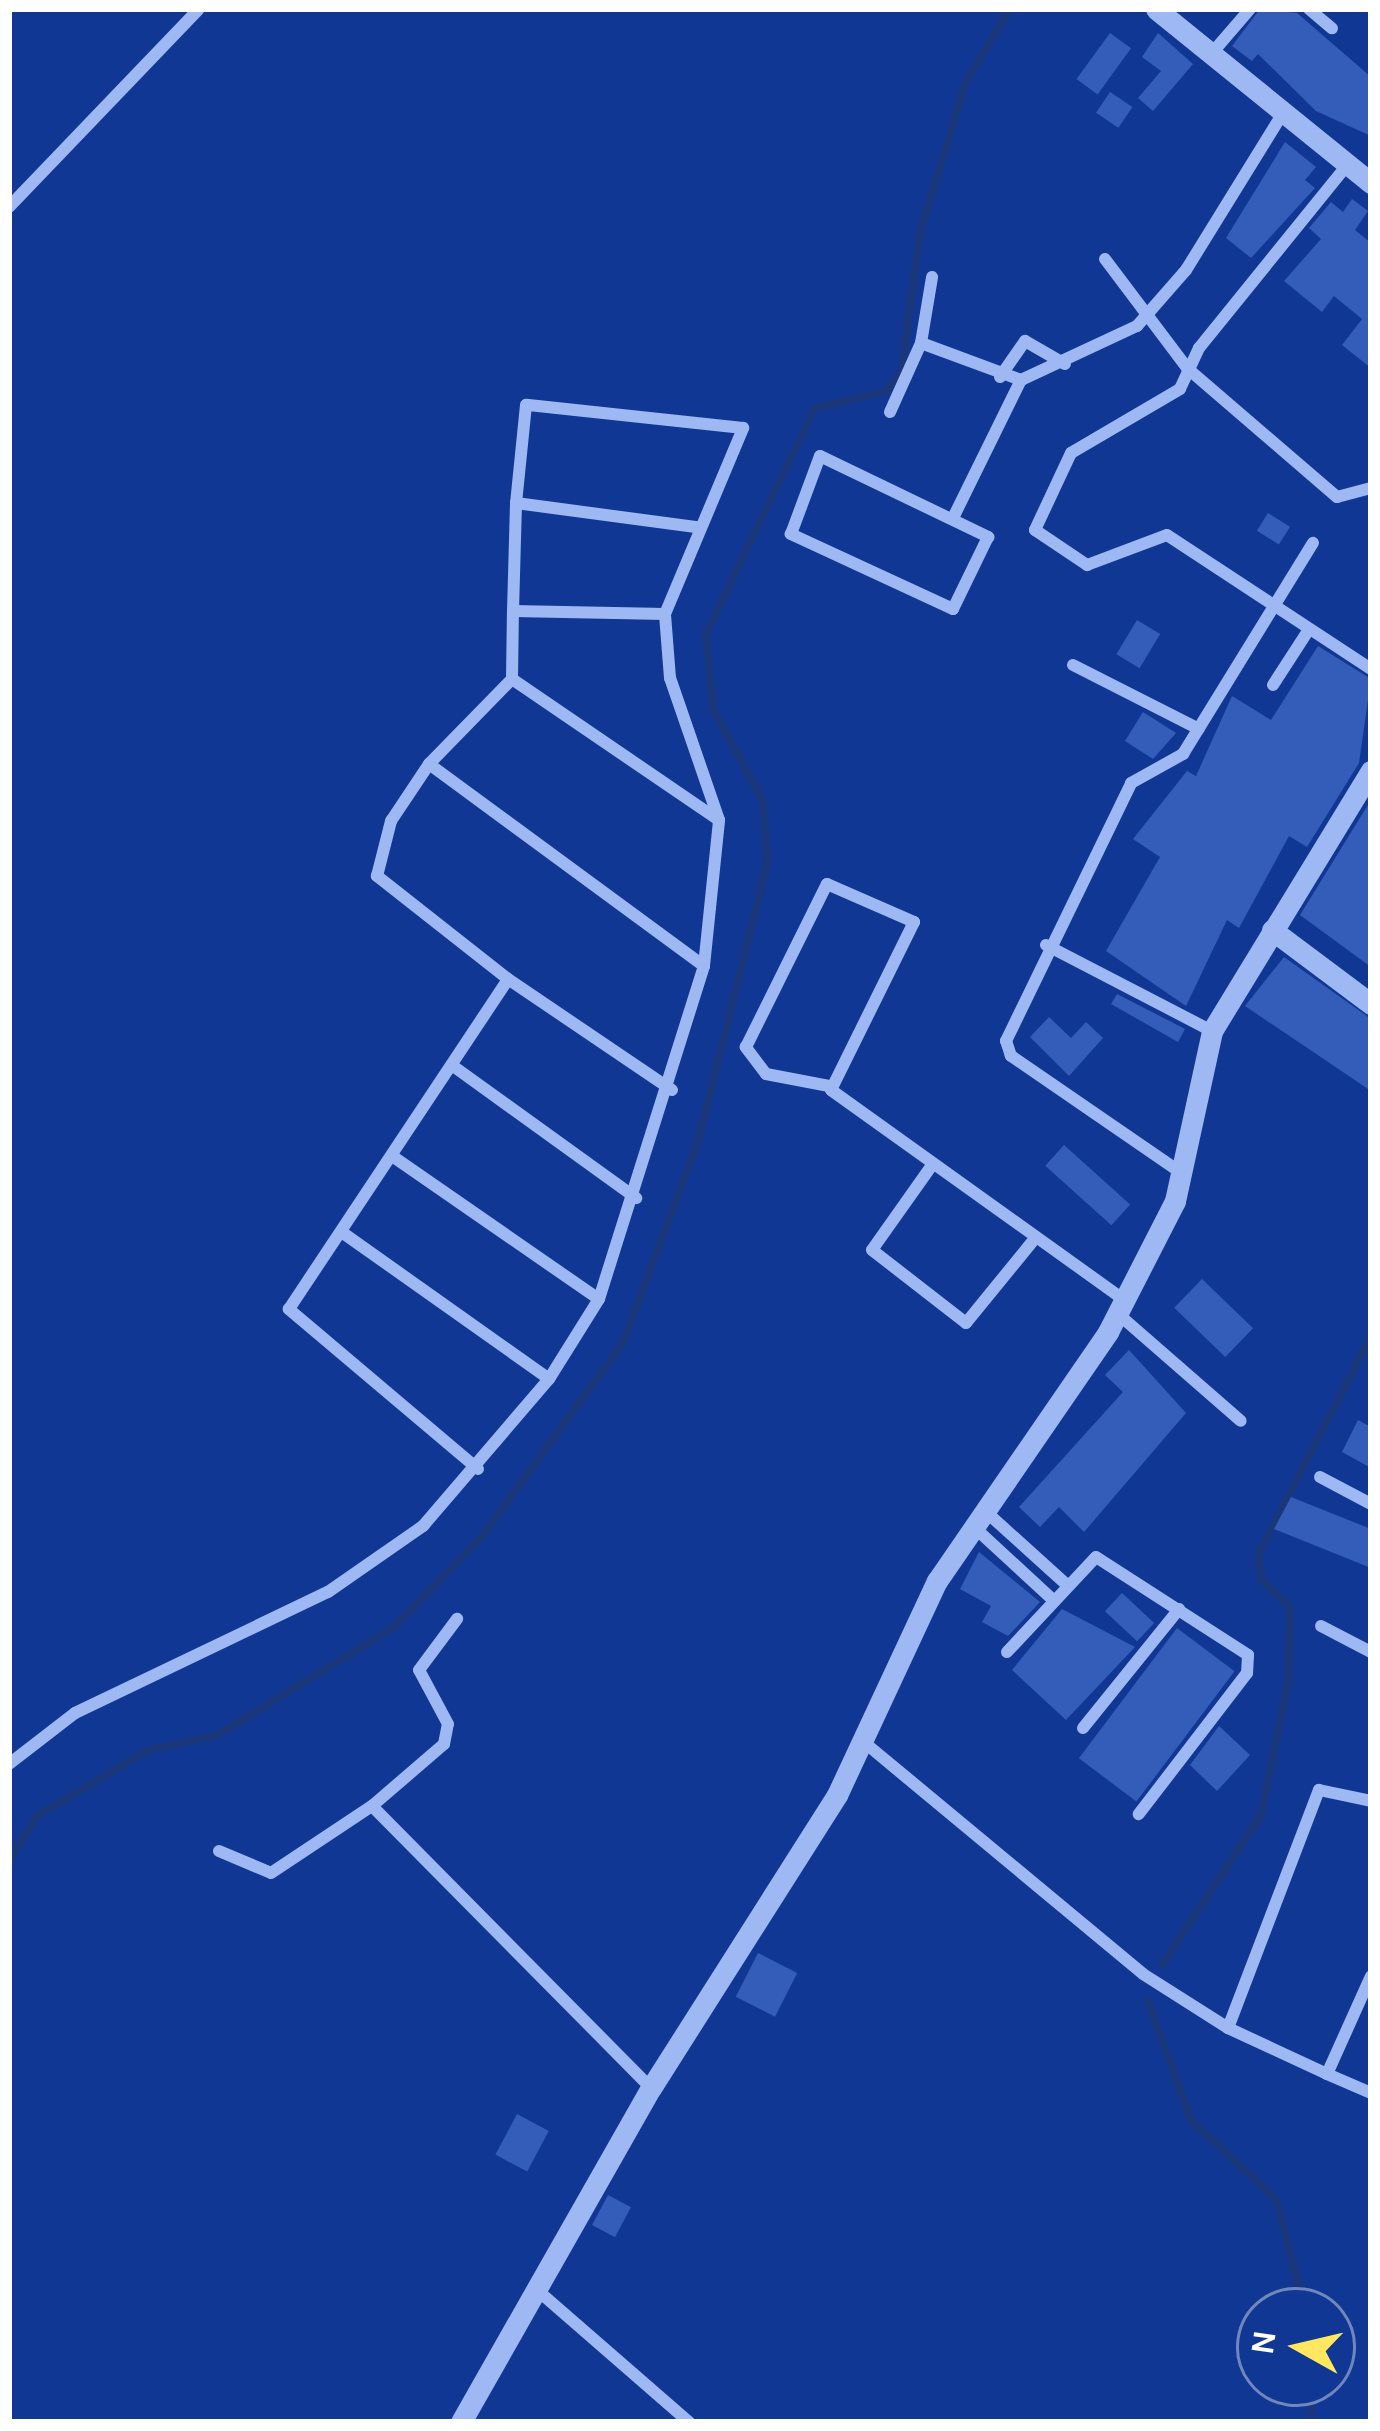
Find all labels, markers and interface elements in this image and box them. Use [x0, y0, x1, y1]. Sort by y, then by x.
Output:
north arrow [1236, 2287, 1356, 2407]
text: N [1243, 2328, 1284, 2357]

